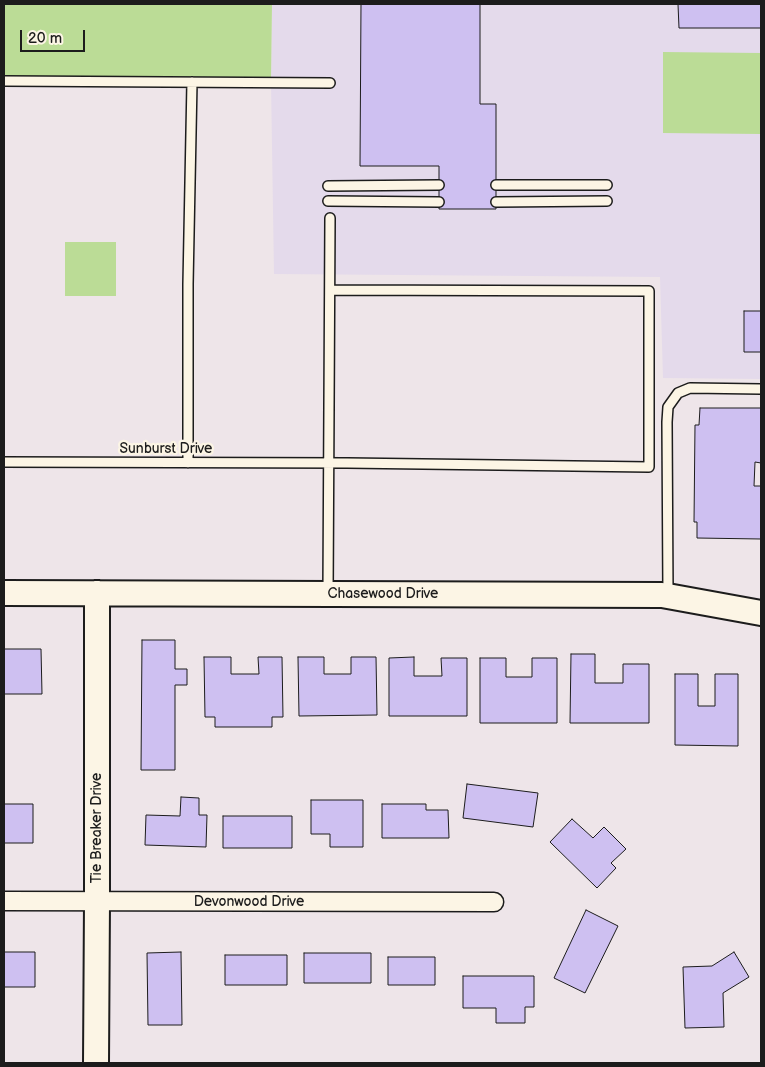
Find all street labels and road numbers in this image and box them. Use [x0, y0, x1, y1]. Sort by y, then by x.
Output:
street label: Sunburst Drive [120, 441, 212, 457]
street label: Chasewood Drive [328, 586, 438, 602]
street label: Tie Breaker Drive [89, 773, 105, 883]
street label: Devonwood Drive [194, 894, 304, 910]

